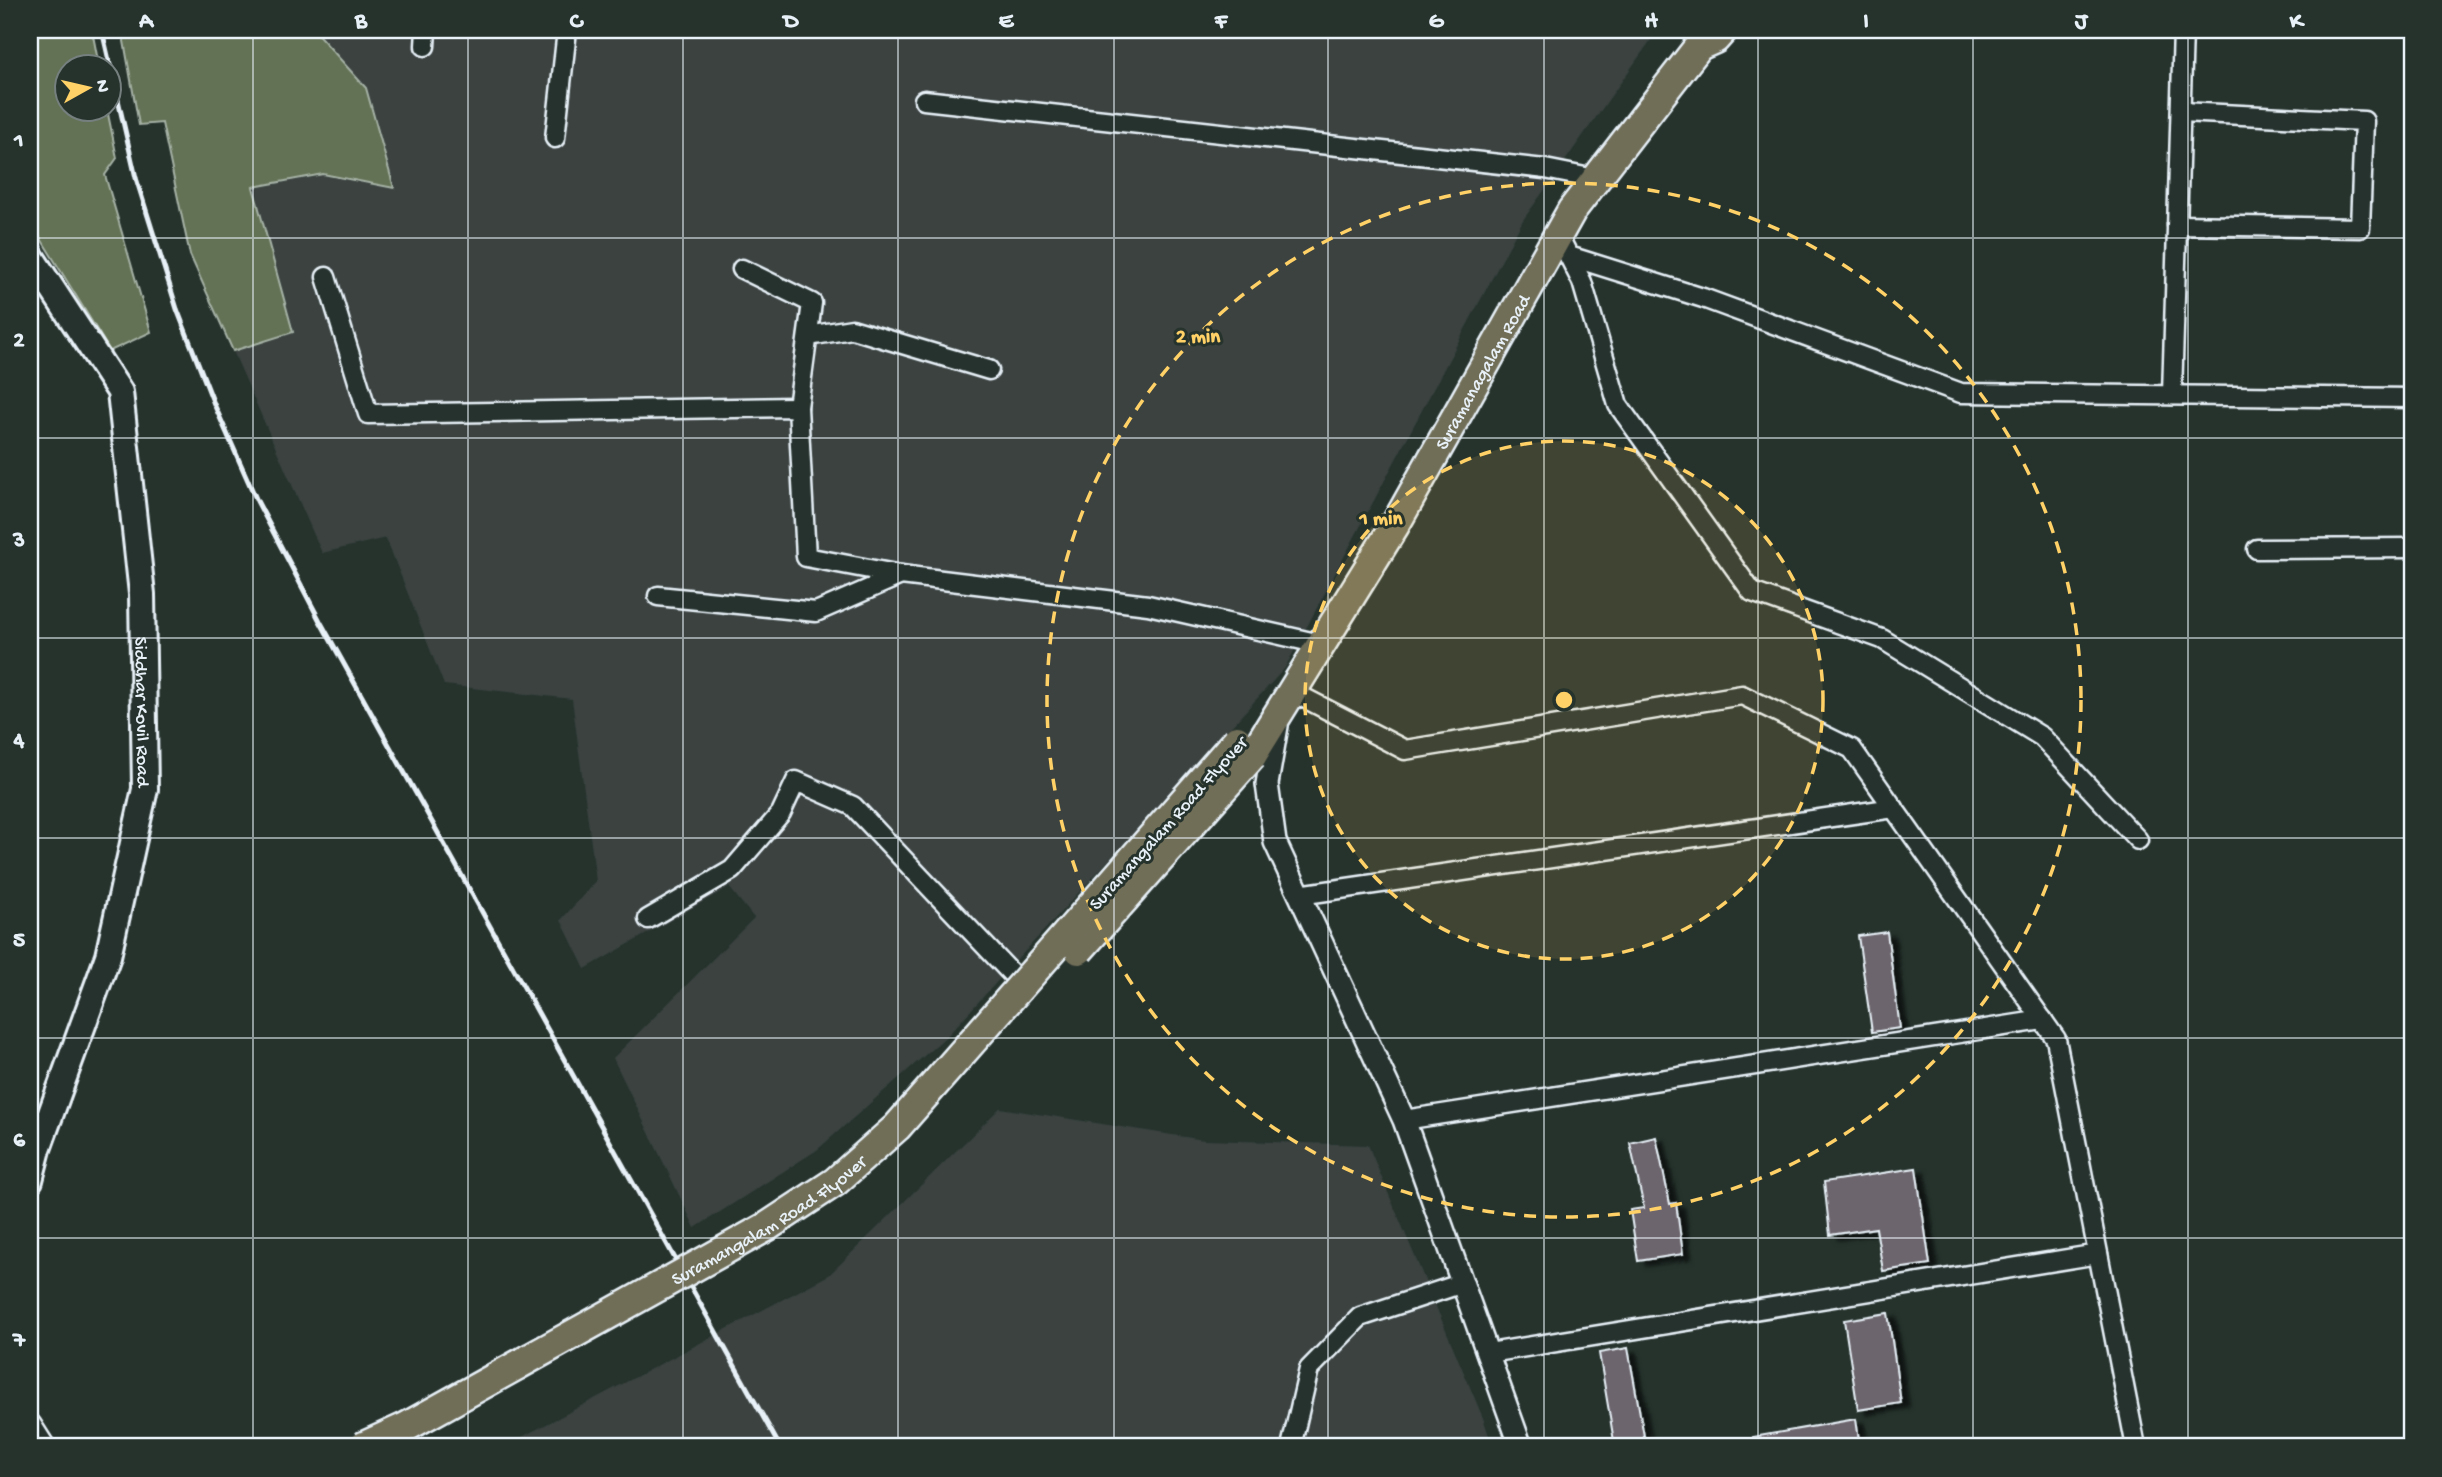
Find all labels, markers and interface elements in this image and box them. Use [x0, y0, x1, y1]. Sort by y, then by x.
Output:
text: A [138, 9, 154, 36]
text: B [354, 9, 368, 36]
text: C [570, 9, 585, 36]
text: D [782, 9, 800, 36]
text: E [999, 9, 1015, 36]
text: F [1214, 9, 1229, 36]
text: G [1429, 9, 1445, 36]
text: H [1644, 9, 1658, 36]
text: I [1863, 9, 1869, 36]
text: J [2074, 9, 2089, 36]
text: K [2289, 9, 2306, 36]
north arrow [52, 52, 122, 122]
text: N [89, 78, 114, 94]
text: 1 [13, 128, 24, 155]
street label: Suramanagalam Road [1432, 290, 1538, 455]
text: 2 min [1176, 326, 1221, 351]
text: 2 [13, 328, 25, 355]
text: 1 min [1359, 508, 1403, 533]
text: 3 [12, 528, 25, 555]
street label: Siddhar Kovil Road [128, 637, 153, 789]
centre of rings [1552, 688, 1576, 712]
text: 4 [13, 728, 25, 755]
street label: Suramangalam Road Flyover [1085, 731, 1255, 916]
text: 5 [13, 928, 25, 955]
text: 6 [13, 1128, 26, 1155]
street label: Suramangalam Road Flyover [668, 1150, 874, 1292]
text: 7 [12, 1328, 26, 1355]

